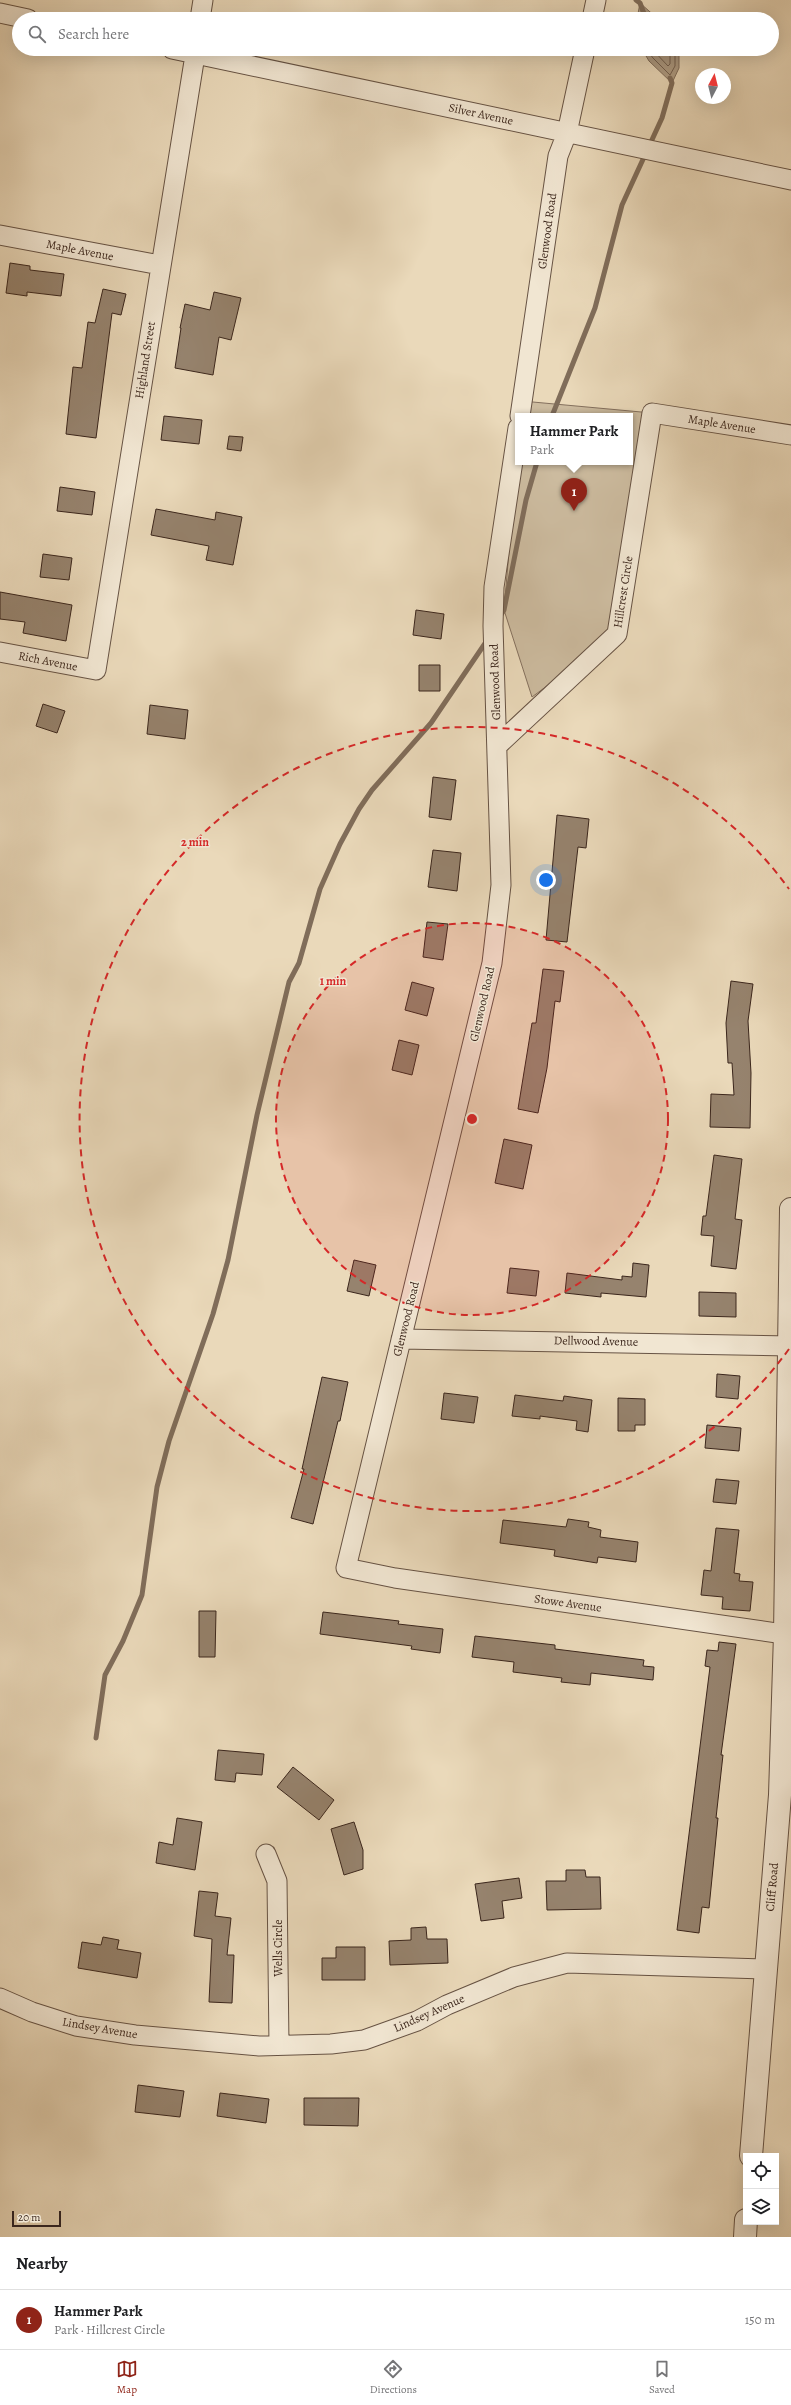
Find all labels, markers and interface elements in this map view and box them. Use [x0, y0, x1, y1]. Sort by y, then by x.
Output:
search box [12, 12, 779, 56]
icon: search [26, 23, 48, 45]
text: Search here [58, 24, 129, 44]
north arrow [695, 68, 731, 104]
street label: Silver Avenue [447, 99, 515, 129]
street label: Glenwood Road [534, 191, 560, 270]
street label: Maple Avenue [45, 236, 115, 264]
street label: Highland Street [131, 320, 159, 400]
street label: Maple Avenue [687, 411, 757, 437]
popup [515, 413, 633, 465]
text: Hammer Park [530, 421, 618, 441]
text: Park [530, 441, 554, 458]
pin: 1 [561, 478, 587, 511]
street label: Hillcrest Circle [609, 555, 637, 629]
street label: Glenwood Road [486, 643, 504, 721]
street label: Rich Avenue [17, 647, 79, 675]
text: 2 min [181, 834, 209, 850]
your location [536, 870, 556, 890]
street label: Glenwood Road [466, 964, 499, 1043]
text: 1 min [320, 973, 347, 989]
centre of rings [465, 1112, 479, 1126]
street label: Glenwood Road [389, 1279, 423, 1358]
street label: Dellwood Avenue [554, 1332, 638, 1350]
street label: Stowe Avenue [533, 1590, 603, 1616]
street label: Cliff Road [762, 1861, 782, 1912]
street label: Wells Circle [270, 1919, 286, 1978]
street label: Lindsey Avenue [391, 1990, 467, 2036]
street label: Lindsey Avenue [61, 2014, 139, 2042]
map controls [743, 2153, 779, 2225]
button: locate [743, 2153, 779, 2189]
button: layers [743, 2189, 779, 2225]
scale bar [12, 2209, 61, 2228]
text: 20 m [18, 2210, 40, 2225]
text: Nearby [16, 2252, 67, 2275]
text: Hammer Park [54, 2301, 142, 2321]
text: 1 [27, 2311, 31, 2328]
text: 150 m [745, 2311, 775, 2328]
text: Park · Hillcrest Circle [54, 2321, 165, 2338]
tab: Map [116, 2358, 138, 2397]
tab: Directions [370, 2358, 417, 2397]
tab: Saved [649, 2358, 675, 2397]

